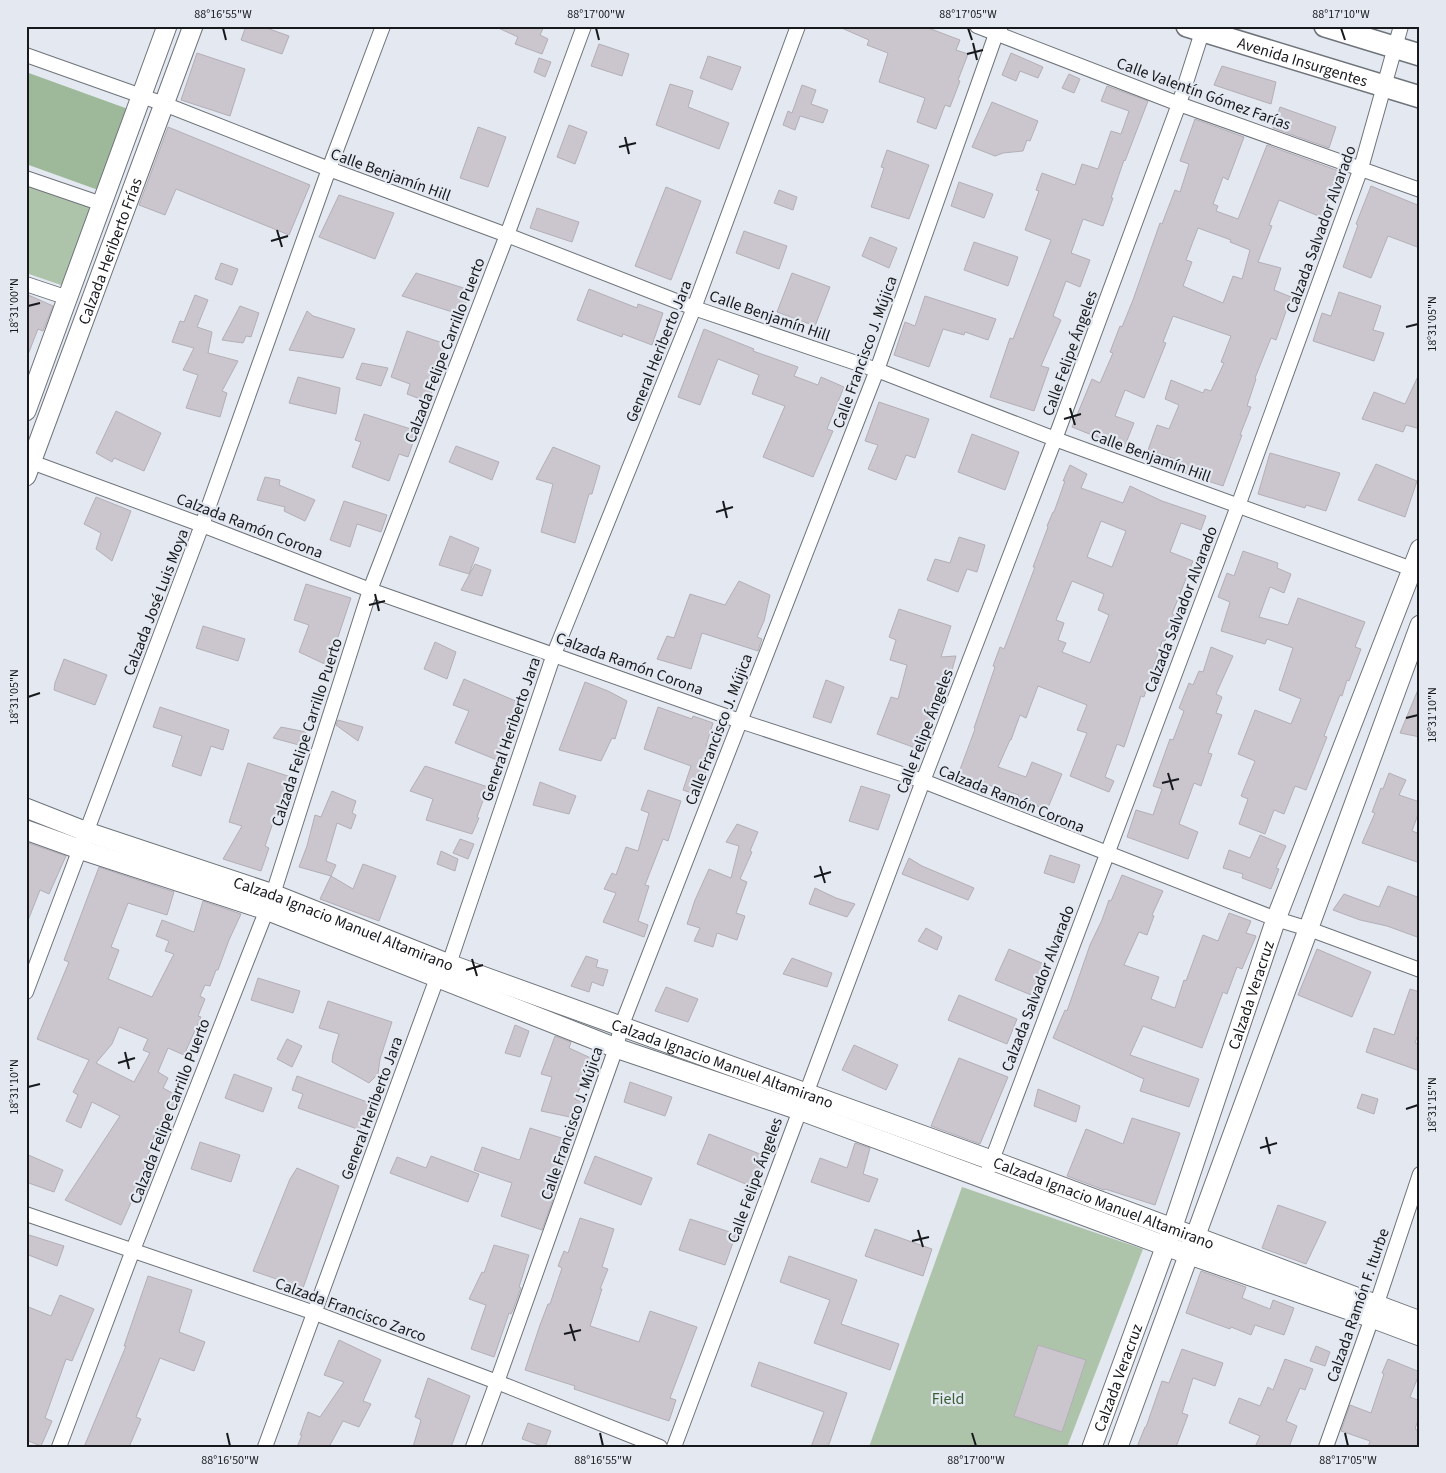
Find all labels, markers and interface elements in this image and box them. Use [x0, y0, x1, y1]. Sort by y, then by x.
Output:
text: 88°16'55"W [194, 6, 252, 23]
text: 88°17'00"W [567, 6, 625, 23]
text: 88°17'05"W [939, 6, 997, 23]
text: 88°17'10"W [1312, 6, 1370, 23]
street label: Avenida Insurgentes [1235, 32, 1371, 93]
street label: Calle Valentín Gómez Farías [1113, 52, 1294, 136]
street label: Calzada Salvador Alvarado [1280, 142, 1362, 316]
street label: Calle Benjamín Hill [328, 143, 454, 207]
street label: Calzada Heriberto Frías [73, 174, 148, 328]
street label: Calzada Felipe Carrillo Puerto [399, 254, 490, 446]
street label: Calle Francisco J. Mújica [827, 273, 903, 432]
street label: General Heriberto Jara [620, 277, 697, 426]
text: 18°31'00"N [6, 278, 23, 334]
street label: Calle Benjamín Hill [706, 285, 833, 347]
street label: Calle Felipe Ángeles [1037, 287, 1103, 419]
text: 18°31'05"N [1424, 296, 1441, 352]
street label: Calle Benjamín Hill [1088, 424, 1214, 488]
street label: Calzada Ramón Corona [173, 488, 326, 564]
street label: Calzada Salvador Alvarado [1139, 523, 1223, 696]
street label: Calzada José Luis Moya [118, 526, 194, 679]
street label: Calzada Ramón Corona [553, 627, 707, 701]
street label: Calzada Felipe Carrillo Puerto [266, 635, 348, 829]
street label: Calle Francisco J. Mújica [680, 650, 758, 808]
street label: General Heriberto Jara [476, 654, 546, 804]
street label: Calle Felipe Ángeles [891, 665, 959, 797]
text: 18°31'05"N [6, 669, 23, 725]
text: 18°31'10"N [1424, 687, 1441, 743]
street label: Calzada Ramón Corona [935, 760, 1088, 838]
street label: Calzada Ignacio Manuel Altamirano [230, 872, 457, 977]
street label: Calzada Salvador Alvarado [996, 902, 1080, 1075]
street label: Calzada Veracruz [1223, 938, 1280, 1053]
street label: Calzada Ignacio Manuel Altamirano [608, 1014, 836, 1114]
street label: Calzada Felipe Carrillo Puerto [124, 1015, 215, 1207]
street label: General Heriberto Jara [336, 1034, 408, 1183]
street label: Calle Francisco J. Mújica [535, 1044, 609, 1203]
text: 18°31'10"N [6, 1059, 23, 1115]
text: 18°31'15"N [1424, 1077, 1441, 1133]
street label: Calle Felipe Ángeles [722, 1114, 788, 1246]
street label: Calzada Ignacio Manuel Altamirano [990, 1152, 1217, 1255]
street label: Calzada Ramón F. Iturbe [1321, 1225, 1395, 1385]
street label: Calzada Francisco Zarco [272, 1272, 429, 1348]
street label: Calzada Veracruz [1089, 1321, 1148, 1435]
park label: Field [932, 1388, 964, 1410]
text: 88°16'50"W [201, 1452, 259, 1469]
text: 88°16'55"W [574, 1452, 632, 1469]
text: 88°17'00"W [947, 1452, 1005, 1469]
text: 88°17'05"W [1319, 1452, 1377, 1469]

